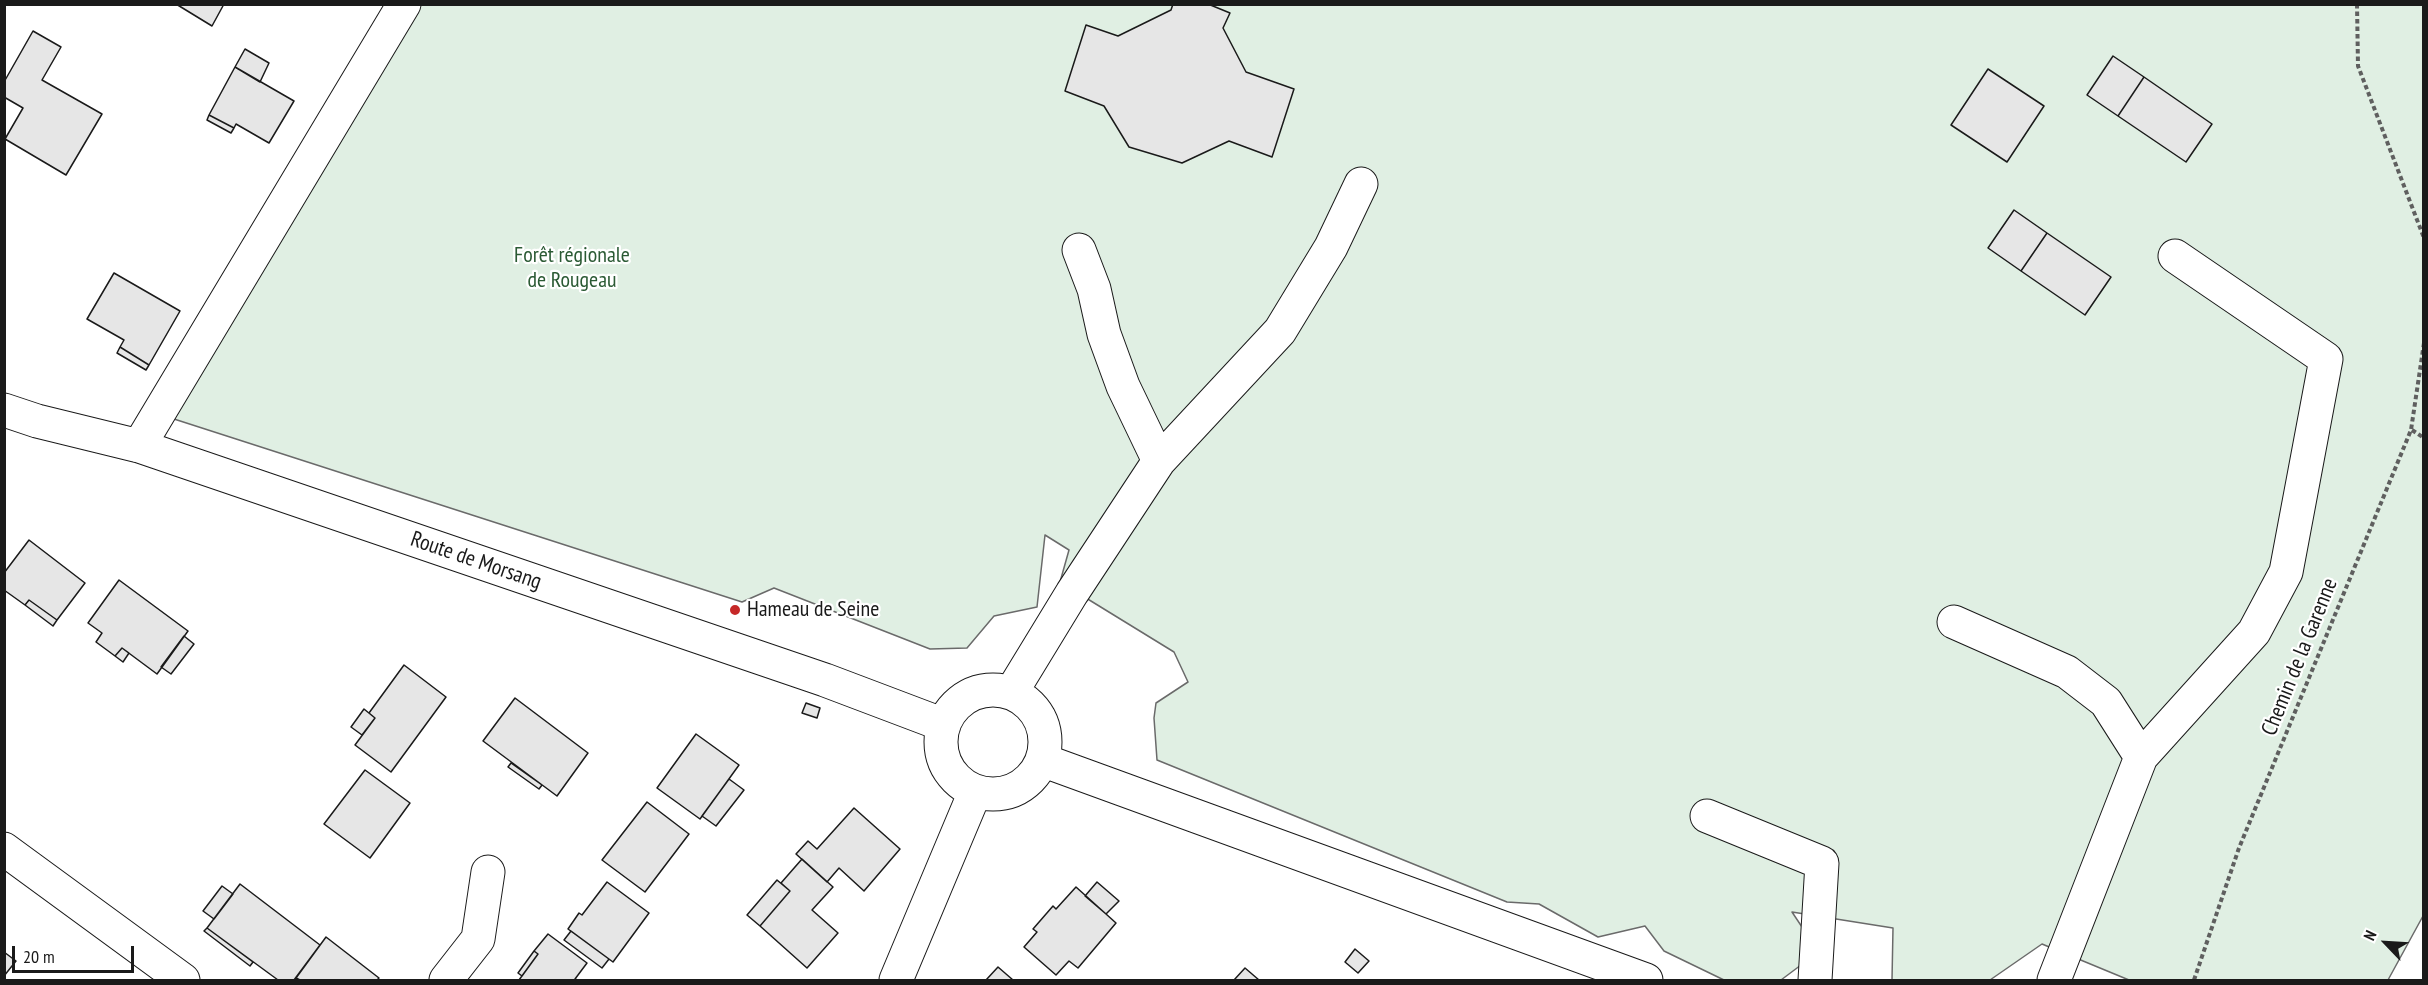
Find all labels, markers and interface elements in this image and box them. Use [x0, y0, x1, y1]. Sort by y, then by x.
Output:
park label: Forêt régionale de Rougeau [514, 243, 630, 294]
street label: Route de Morsang [407, 526, 545, 596]
street label: Chemin de la Garenne [2256, 575, 2344, 739]
place label: Hameau de Seine [747, 597, 879, 623]
marker: Hameau de Seine [728, 603, 742, 617]
north arrow [2356, 913, 2416, 973]
text: N [2359, 927, 2381, 944]
scale bar [15, 934, 136, 972]
text: 20 m [23, 945, 55, 968]

